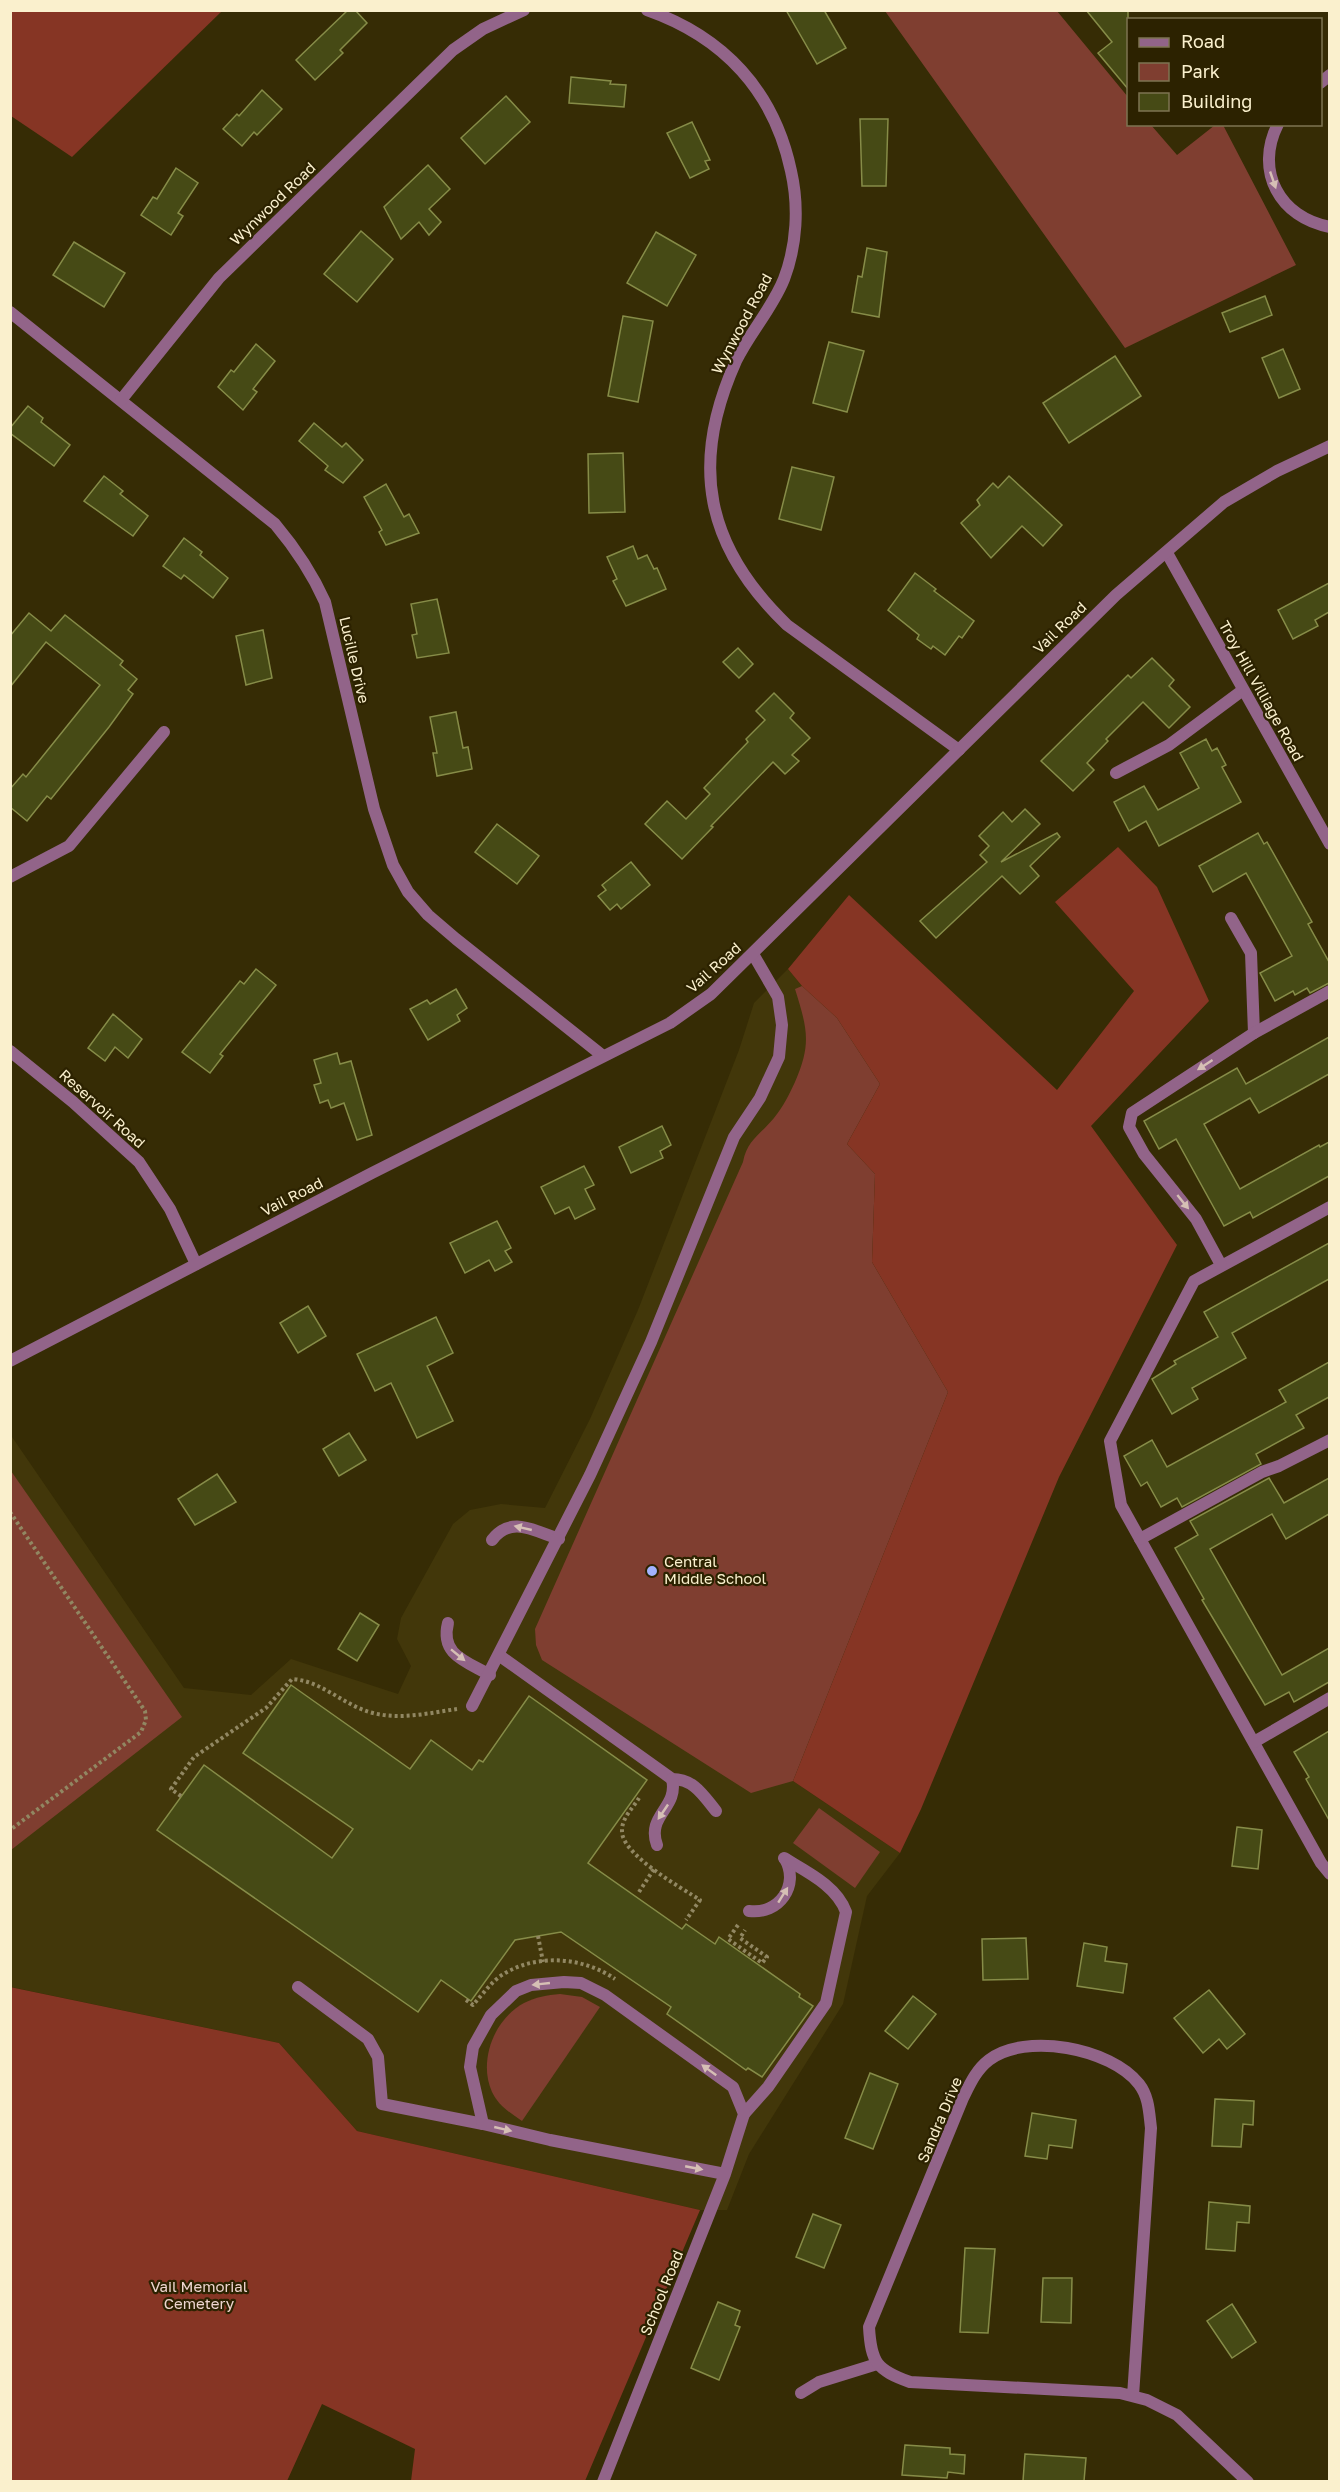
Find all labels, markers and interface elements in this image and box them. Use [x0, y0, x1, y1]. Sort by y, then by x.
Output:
legend [1127, 18, 1322, 126]
text: Road [1181, 30, 1225, 52]
text: Park [1181, 60, 1220, 82]
text: Building [1181, 90, 1252, 112]
street label: Wynwood Road [226, 158, 319, 249]
one-way arrow [1269, 172, 1278, 190]
street label: Wynwood Road [707, 270, 775, 377]
street label: Vail Road [1029, 598, 1090, 657]
street label: Lucille Drive [336, 615, 374, 705]
street label: Troy Hill Villiage Road [1216, 617, 1308, 764]
street label: Vail Road [682, 938, 744, 996]
one-way arrow [1196, 1059, 1213, 1070]
street label: Reservoir Road [56, 1065, 149, 1151]
street label: Vail Road [258, 1173, 325, 1219]
one-way arrow [1176, 1194, 1189, 1209]
one-way arrow [513, 1523, 532, 1532]
place label: Central Middle School [664, 1552, 766, 1587]
marker: Central Middle School [645, 1564, 659, 1578]
one-way arrow [450, 1648, 466, 1661]
one-way arrow [658, 1804, 669, 1820]
one-way arrow [778, 1886, 788, 1903]
one-way arrow [531, 1979, 550, 1989]
one-way arrow [701, 2064, 717, 2076]
street label: Sandra Drive [913, 2074, 965, 2165]
one-way arrow [494, 2125, 513, 2134]
one-way arrow [685, 2164, 704, 2173]
street label: School Road [636, 2247, 686, 2338]
park label: Vail Memorial Cemetery [150, 2277, 248, 2312]

